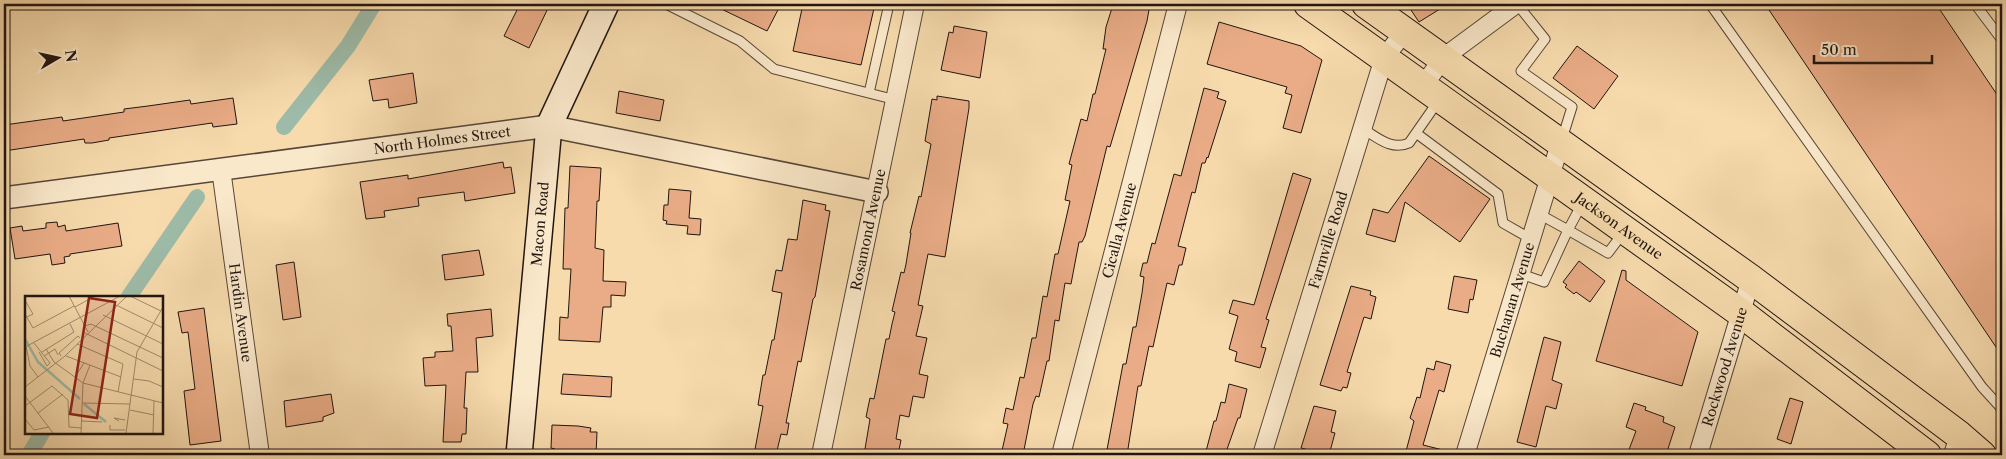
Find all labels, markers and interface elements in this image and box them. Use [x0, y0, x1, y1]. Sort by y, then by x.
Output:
north arrow [32, 32, 82, 82]
scale bar [1814, 32, 1931, 64]
text: 50 m [1821, 40, 1857, 59]
text: N [61, 49, 81, 63]
street label: North Holmes Street [373, 122, 512, 158]
street label: Rosamond Avenue [846, 167, 889, 292]
street label: Cicalla Avenue [1098, 180, 1140, 280]
street label: Macon Road [527, 181, 553, 267]
street label: Jackson Avenue [1570, 187, 1667, 264]
street label: Farmville Road [1305, 189, 1352, 291]
street label: Buchanan Avenue [1486, 240, 1538, 360]
street label: Hardin Avenue [225, 262, 256, 363]
inset map [25, 296, 162, 434]
street label: Rockwood Avenue [1698, 305, 1751, 429]

